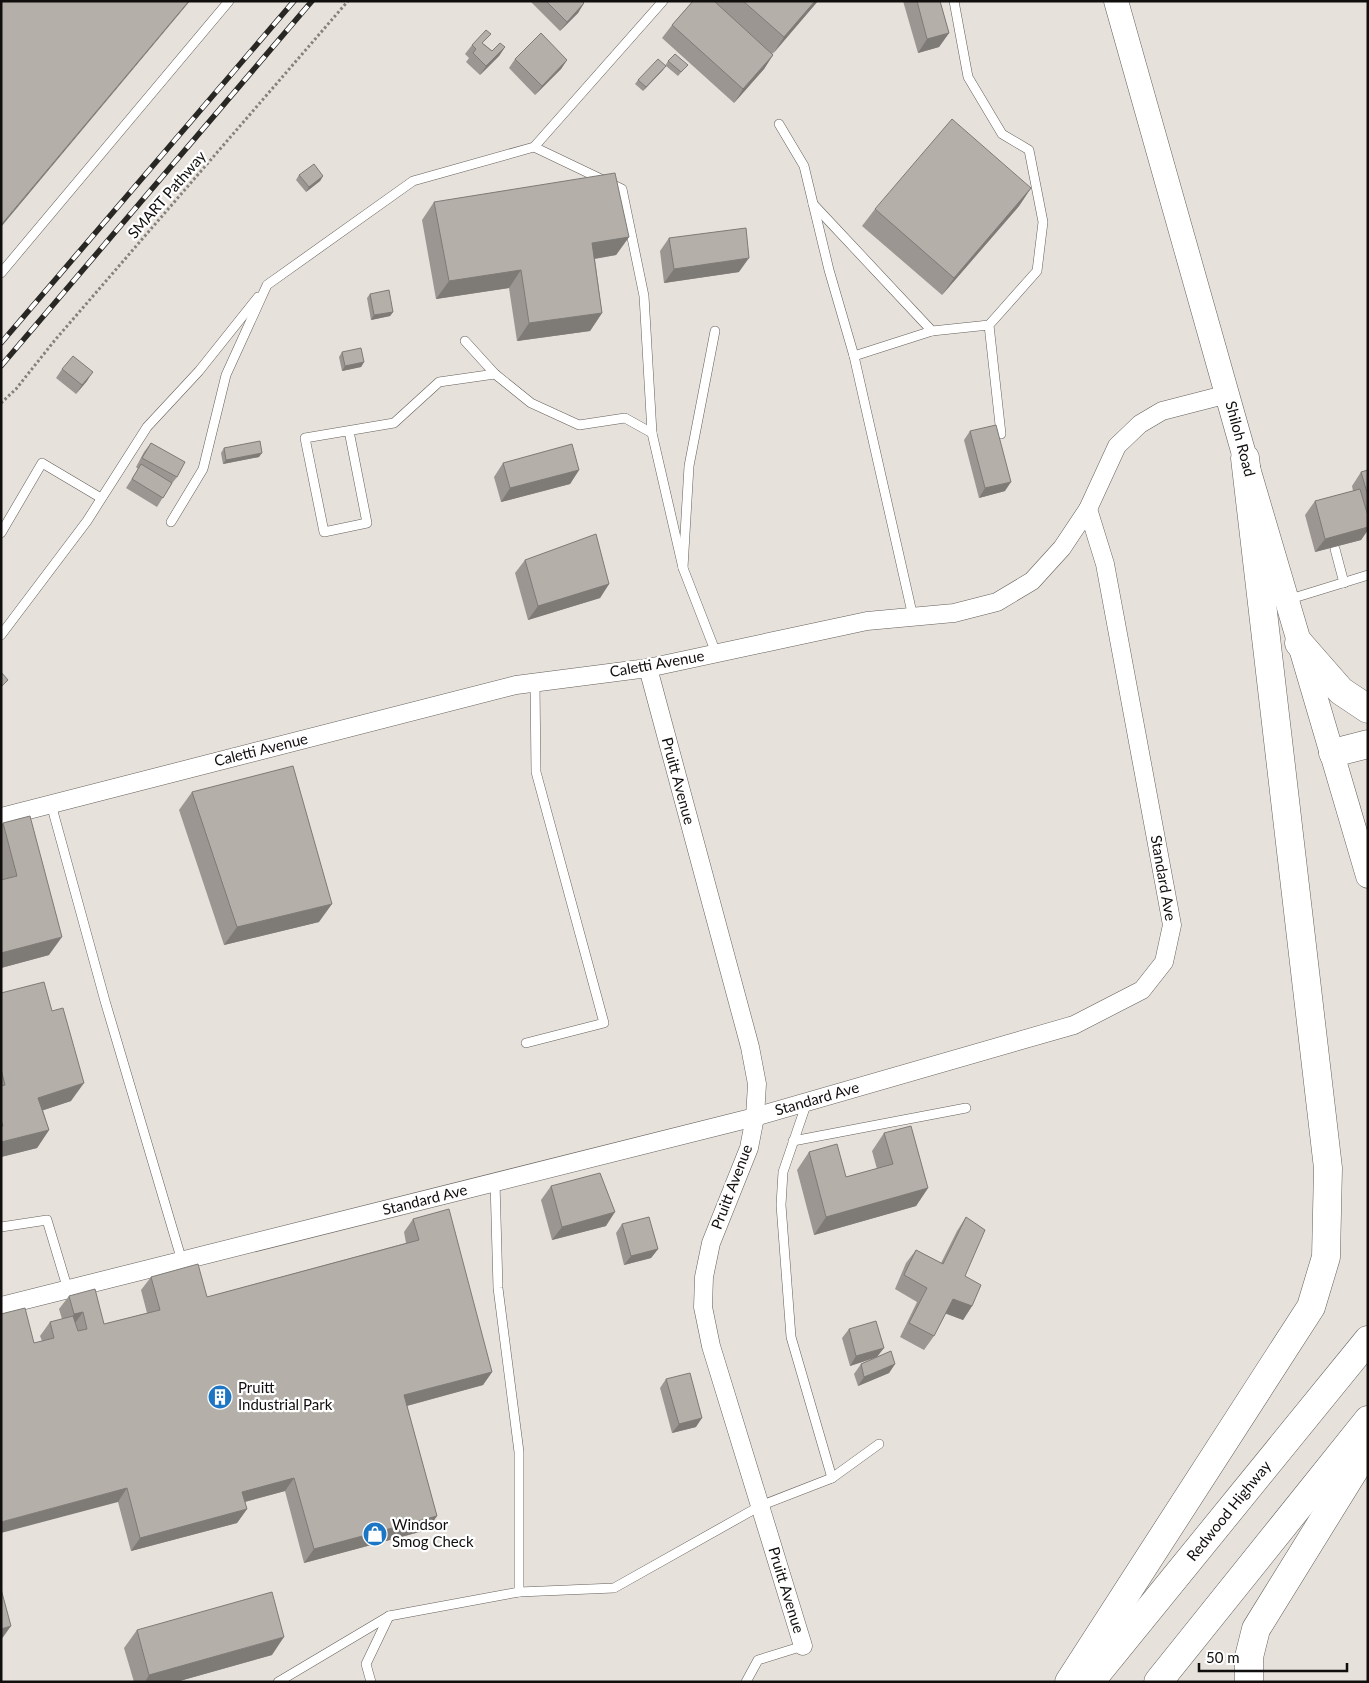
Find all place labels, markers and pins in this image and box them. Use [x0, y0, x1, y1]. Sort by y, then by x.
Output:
place label: Pruitt Industrial Park [238, 1378, 333, 1413]
building icon: Pruitt Industrial Park [207, 1384, 233, 1410]
place label: Windsor Smog Check [392, 1515, 474, 1550]
shop icon: Windsor Smog Check [362, 1521, 388, 1547]

